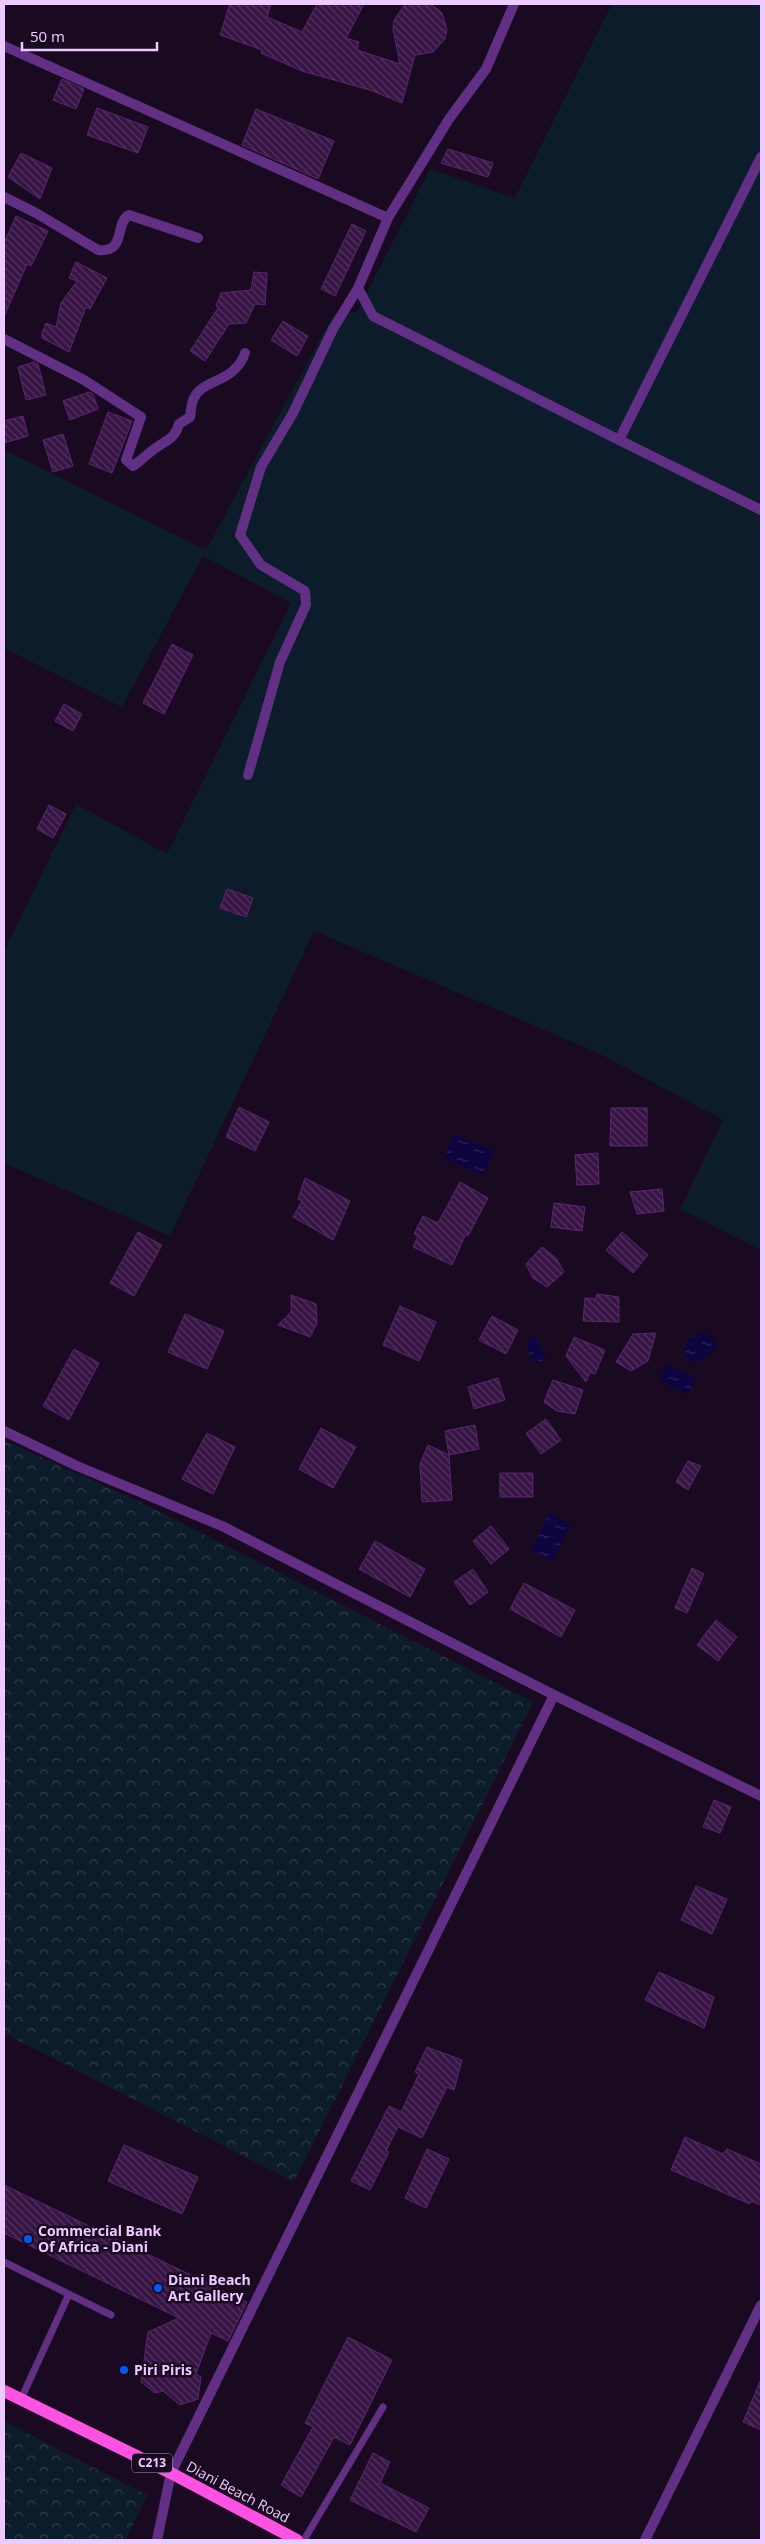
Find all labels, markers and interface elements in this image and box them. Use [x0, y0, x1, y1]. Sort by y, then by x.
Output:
scale bar [22, 20, 158, 52]
text: 50 m [30, 26, 65, 46]
place label: Commercial Bank Of Africa - Diani [38, 2221, 162, 2256]
marker: Commercial Bank Of Africa - Diani [22, 2233, 34, 2245]
place label: Diani Beach Art Gallery [168, 2270, 251, 2305]
marker: Diani Beach Art Gallery [152, 2282, 164, 2294]
place label: Piri Piris [134, 2360, 192, 2379]
marker: Piri Piris [118, 2364, 130, 2376]
road number: C213 [132, 2454, 172, 2472]
street label: Diani Beach Road [183, 2456, 293, 2527]

